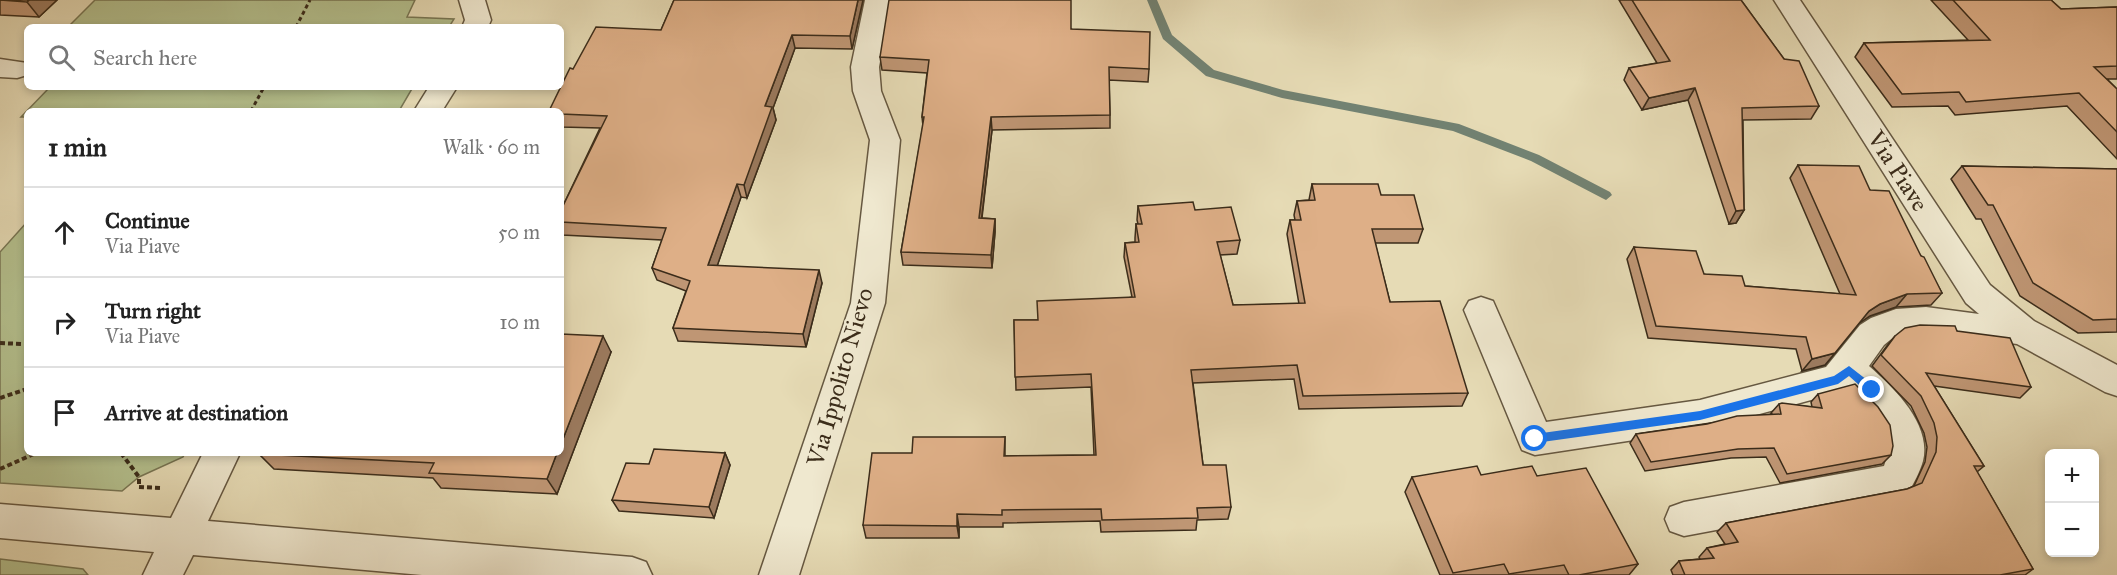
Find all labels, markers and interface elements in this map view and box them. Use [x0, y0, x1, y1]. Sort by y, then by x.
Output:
search box [24, 24, 564, 90]
icon: search [45, 41, 78, 74]
text: Search here [93, 44, 197, 71]
street label: Via Piave [1860, 124, 1935, 217]
text: 1 min [48, 131, 107, 163]
text: Walk · 60 m [443, 135, 540, 159]
text: Continue [105, 207, 190, 234]
icon: ahead [48, 216, 81, 249]
text: 50 m [498, 220, 540, 244]
text: Via Piave [105, 234, 180, 258]
street label: Via Ippolito Nievo [800, 284, 880, 470]
text: Turn right [105, 297, 201, 324]
icon: right [48, 306, 81, 339]
text: 10 m [499, 310, 540, 334]
text: Via Piave [105, 324, 180, 348]
route end [1858, 376, 1884, 402]
icon: arrive [48, 396, 81, 429]
text: Arrive at destination [105, 399, 288, 426]
route start [1521, 425, 1547, 451]
map controls [2045, 449, 2099, 557]
button: + [2045, 449, 2099, 503]
button: − [2045, 503, 2099, 557]

